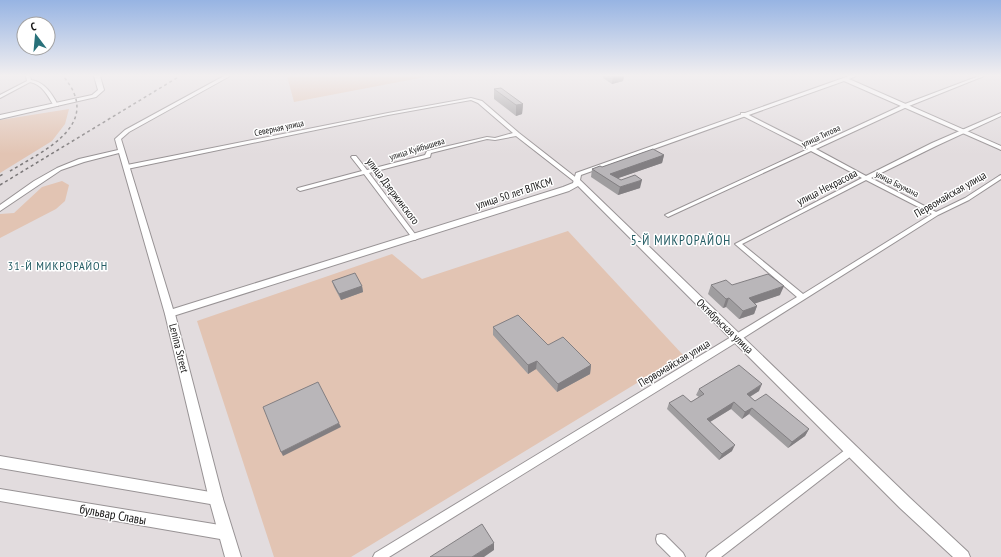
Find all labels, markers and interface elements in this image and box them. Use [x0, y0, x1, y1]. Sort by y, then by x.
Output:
north arrow [16, 16, 56, 56]
text: С [29, 19, 38, 34]
street label: Северная улица [253, 117, 305, 138]
street label: улица Титова [800, 122, 842, 149]
street label: улица Куйбышева [388, 135, 446, 162]
street label: улица Дзержинского [363, 155, 423, 227]
street label: улица Некрасова [794, 166, 860, 208]
street label: улица Баумана [874, 168, 921, 199]
street label: Первомайская улица [911, 168, 989, 220]
street label: улица 50 лет ВЛКСМ [474, 174, 554, 212]
district label: 5-Й МИКРОРАЙОН [631, 232, 731, 249]
district label: 31-Й МИКРОРАЙОН [8, 258, 108, 273]
street label: Октябрьская улица [694, 295, 756, 357]
street label: Lenina Street [166, 322, 192, 374]
street label: Первомайская улица [636, 336, 712, 390]
street label: бульвар Славы [78, 500, 148, 529]

